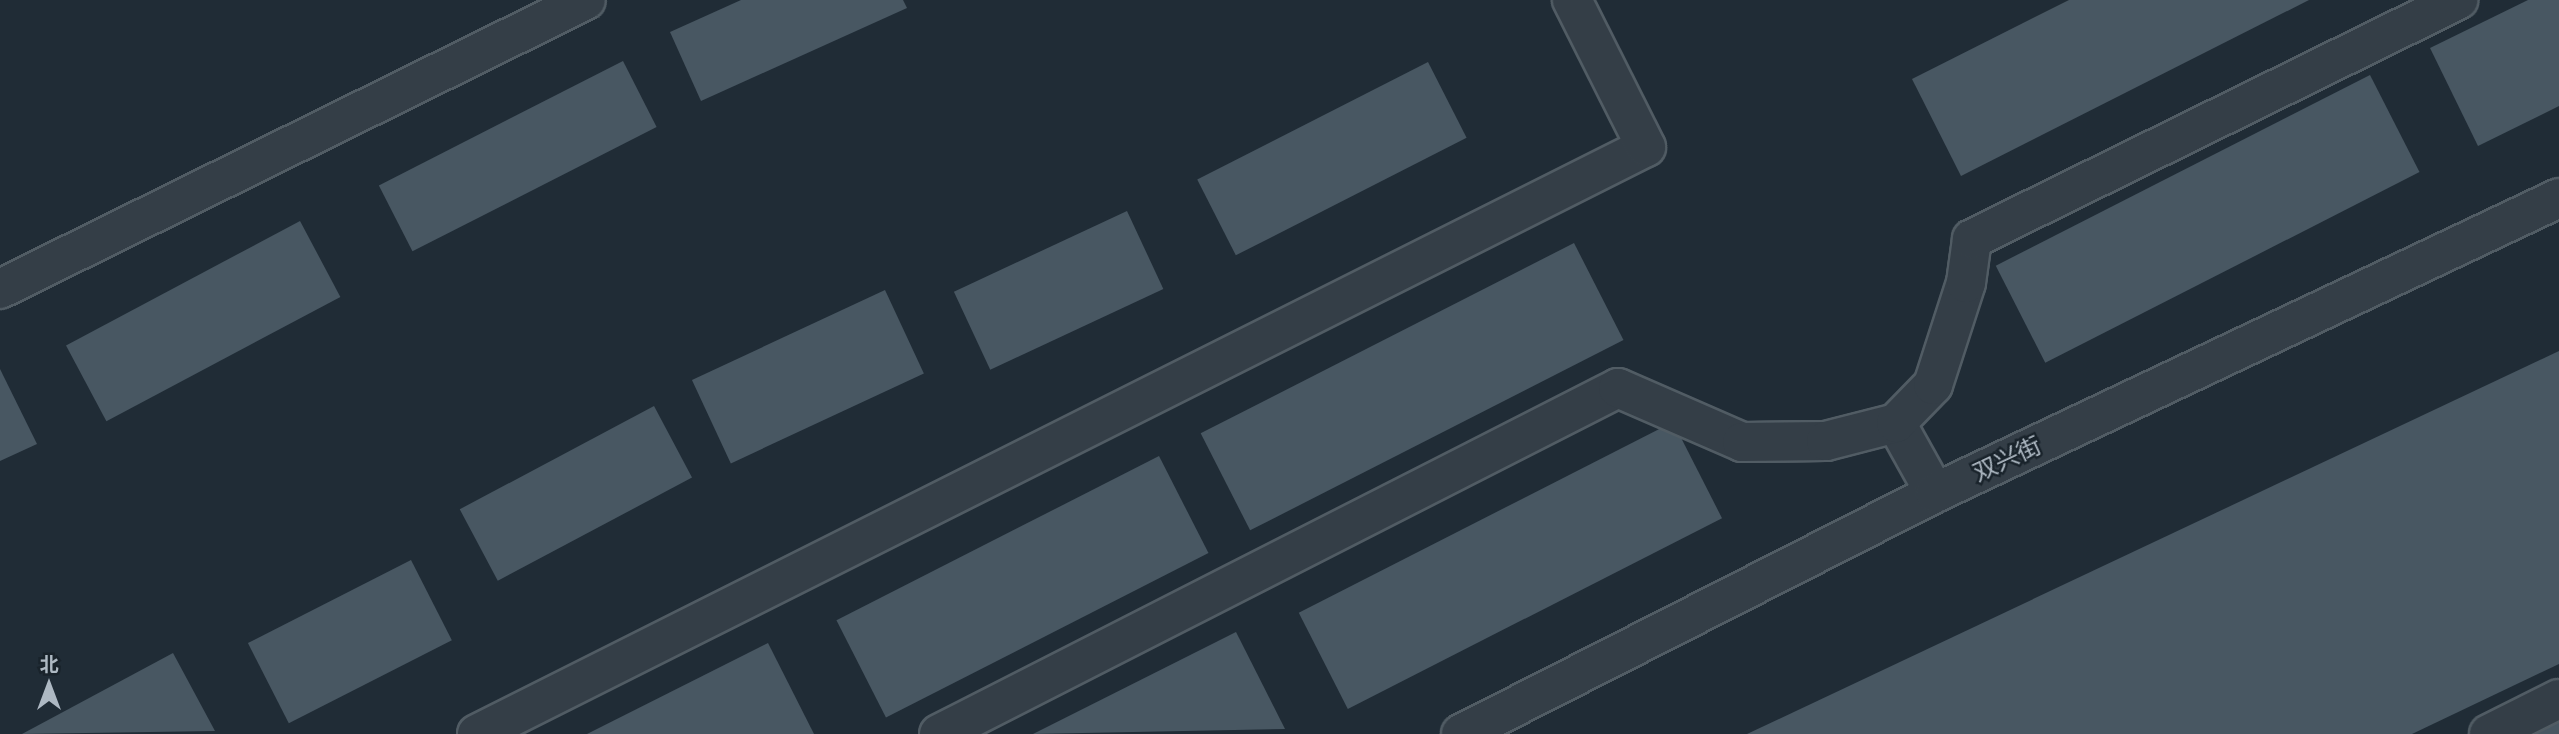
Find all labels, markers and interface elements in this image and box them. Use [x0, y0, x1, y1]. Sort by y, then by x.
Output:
street label: 双兴街 [1968, 431, 2046, 487]
north arrow [14, 650, 84, 720]
text: 北 [39, 652, 59, 676]

